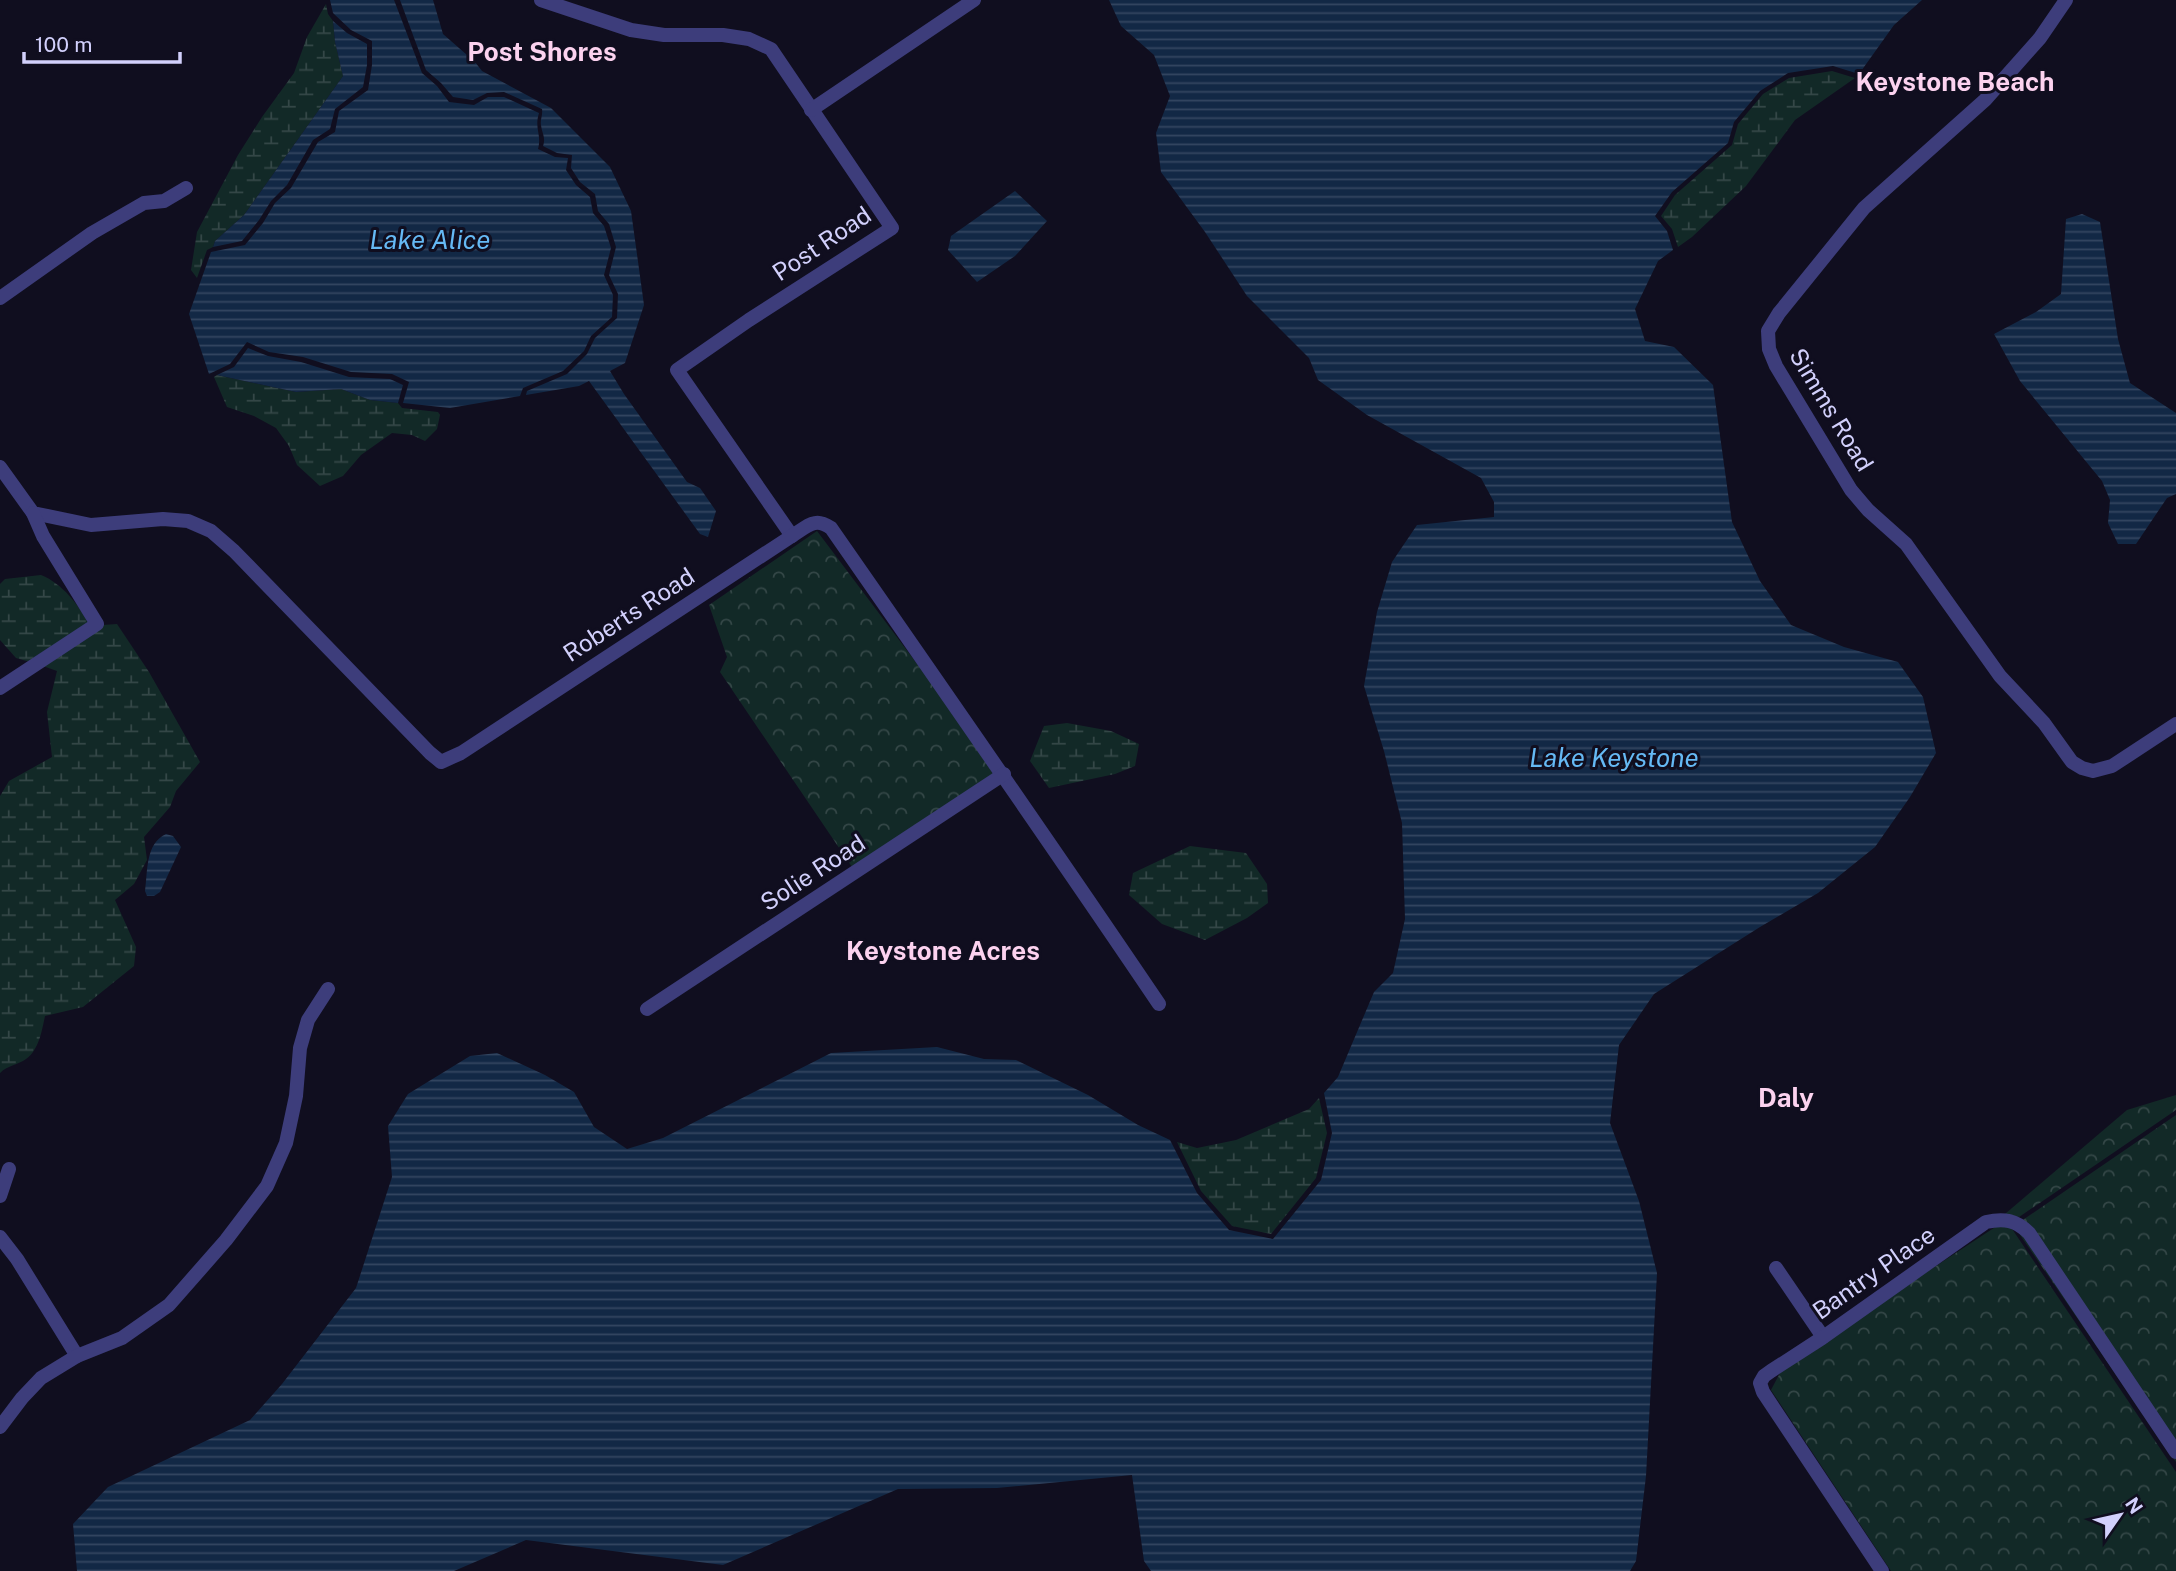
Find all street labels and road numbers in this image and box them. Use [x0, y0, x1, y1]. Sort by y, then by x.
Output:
street label: Post Road [767, 200, 876, 286]
street label: Simms Road [1784, 343, 1879, 476]
street label: Roberts Road [558, 561, 699, 667]
street label: Solie Road [755, 828, 870, 916]
street label: Bantry Place [1807, 1220, 1940, 1325]

